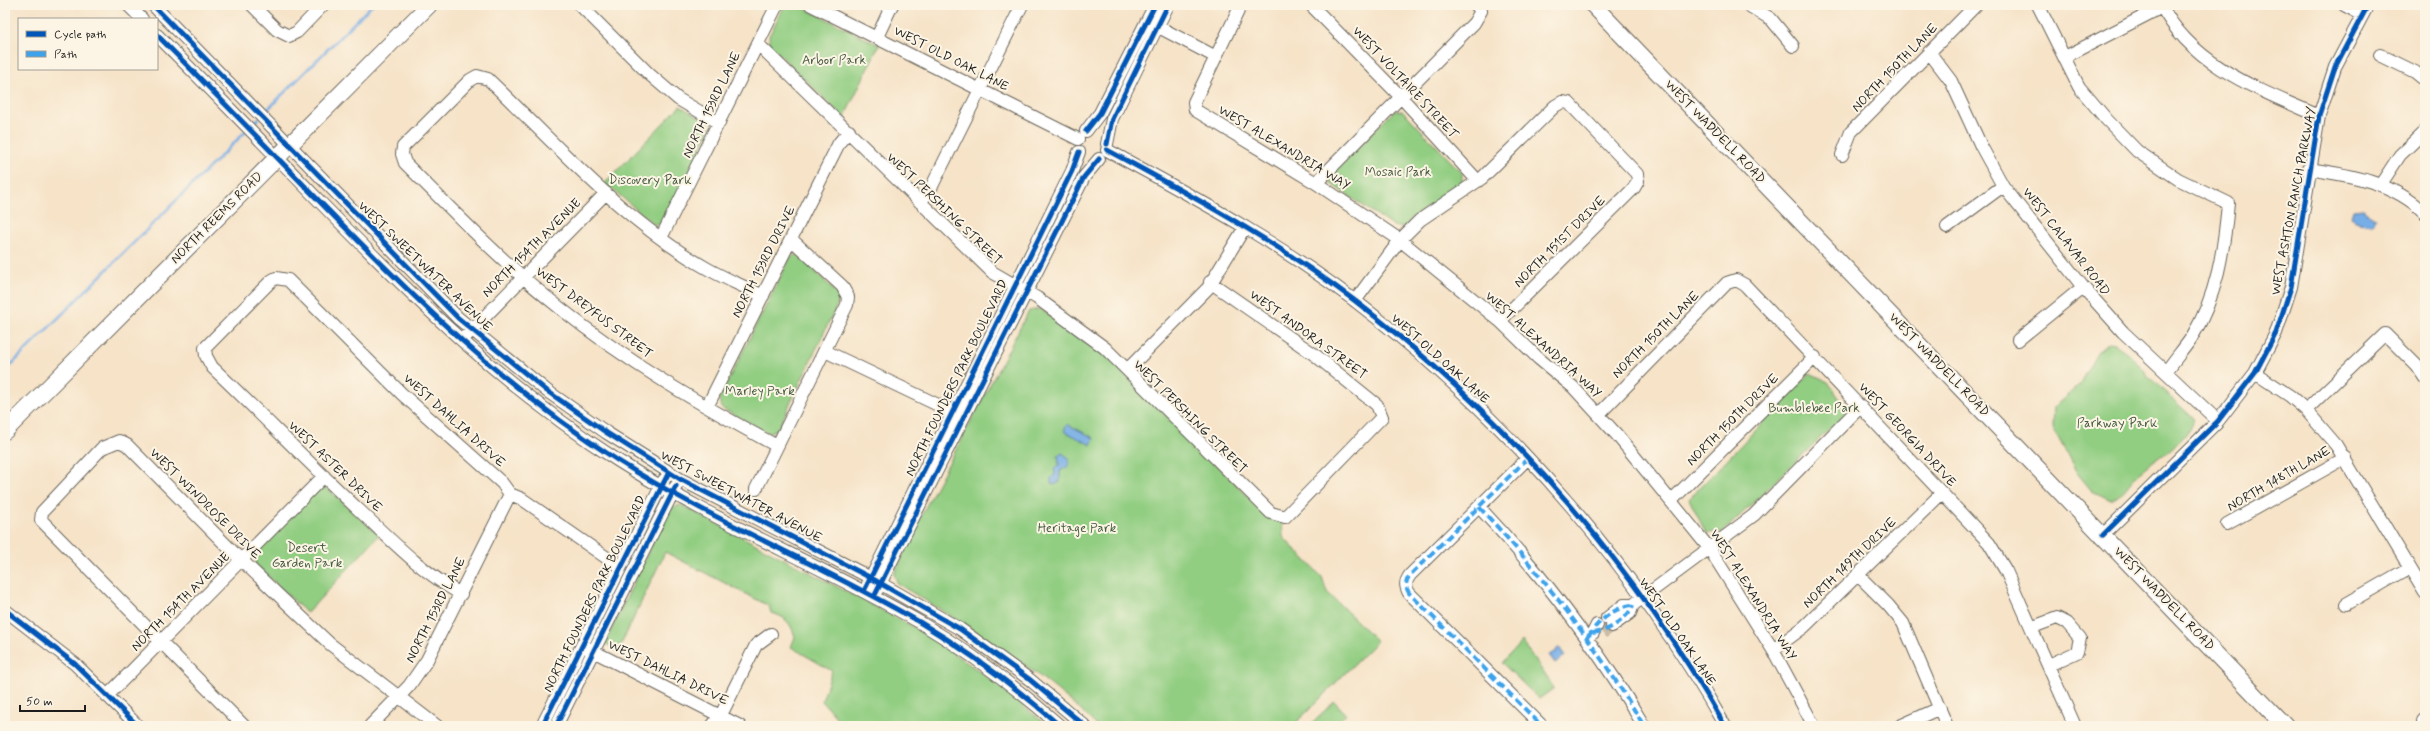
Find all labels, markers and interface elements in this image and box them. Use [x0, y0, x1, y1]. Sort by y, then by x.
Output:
legend [18, 18, 158, 70]
street label: NORTH 150TH LANE [1848, 20, 1942, 116]
street label: WEST OLD OAK LANE [891, 23, 1012, 96]
street label: WEST VOLTAIRE STREET [1348, 23, 1462, 144]
text: Cycle path [54, 27, 106, 43]
text: Path [54, 47, 77, 63]
street label: NORTH 153RD LANE [679, 49, 745, 161]
park label: Arbor Park [802, 52, 867, 69]
street label: WEST WADDELL ROAD [1661, 77, 1769, 187]
street label: WEST ALEXANDRIA WAY [1215, 102, 1353, 194]
street label: WEST ASHTON RANCH PARKWAY [2267, 105, 2321, 297]
street label: WEST PERSHING STREET [883, 149, 1006, 269]
park label: Mosaic Park [1365, 164, 1432, 181]
street label: NORTH REEMS ROAD [167, 168, 267, 268]
park label: Discovery Park [608, 172, 692, 189]
street label: WEST CALAVAR ROAD [2018, 184, 2114, 300]
street label: NORTH 151ST DRIVE [1511, 193, 1609, 291]
street label: NORTH 154TH AVENUE [479, 194, 586, 301]
street label: WEST SWEETWATER AVENUE [354, 198, 496, 336]
street label: NORTH 153RD DRIVE [728, 203, 800, 321]
street label: WEST DREYFUS STREET [532, 263, 656, 363]
street label: NORTH FOUNDERS PARK BOULEVARD [902, 277, 1012, 479]
street label: WEST ANDORA STREET [1246, 287, 1371, 384]
street label: WEST ALEXANDRIA WAY [1481, 288, 1605, 402]
street label: NORTH 150TH LANE [1609, 288, 1703, 382]
street label: WEST OLD OAK LANE [1387, 310, 1493, 408]
street label: WEST WADDELL ROAD [1885, 310, 1993, 420]
street label: WEST PERSHING STREET [1129, 356, 1251, 478]
street label: NORTH 150TH DRIVE [1683, 370, 1783, 470]
street label: WEST DAHLIA DRIVE [399, 371, 509, 471]
street label: WEST GEORGIA DRIVE [1854, 379, 1960, 491]
park label: Marley Park [725, 383, 795, 400]
park label: Bumblebee Park [1768, 400, 1860, 417]
park label: Parkway Park [2077, 415, 2158, 432]
street label: WEST ASTER DRIVE [284, 418, 386, 516]
street label: NORTH 148TH LANE [2224, 442, 2334, 516]
street label: WEST WINDROSE DRIVE [146, 445, 264, 563]
street label: WEST SWEETWATER AVENUE [657, 447, 825, 547]
street label: NORTH FOUNDERS PARK BOULEVARD [540, 493, 650, 695]
street label: NORTH 149TH DRIVE [1800, 514, 1900, 612]
park label: Heritage Park [1038, 520, 1117, 537]
street label: WEST ALEXANDRIA WAY [1706, 526, 1800, 664]
park label: Desert Garden Park [272, 540, 343, 572]
street label: WEST WADDELL ROAD [2110, 544, 2218, 654]
street label: NORTH 154TH AVENUE [128, 548, 235, 655]
street label: NORTH 153RD LANE [402, 554, 470, 666]
street label: WEST OLD OAK LANE [1635, 575, 1720, 690]
street label: WEST DAHLIA DRIVE [605, 636, 731, 710]
scale bar [20, 687, 85, 713]
text: 50 m [26, 694, 53, 710]

